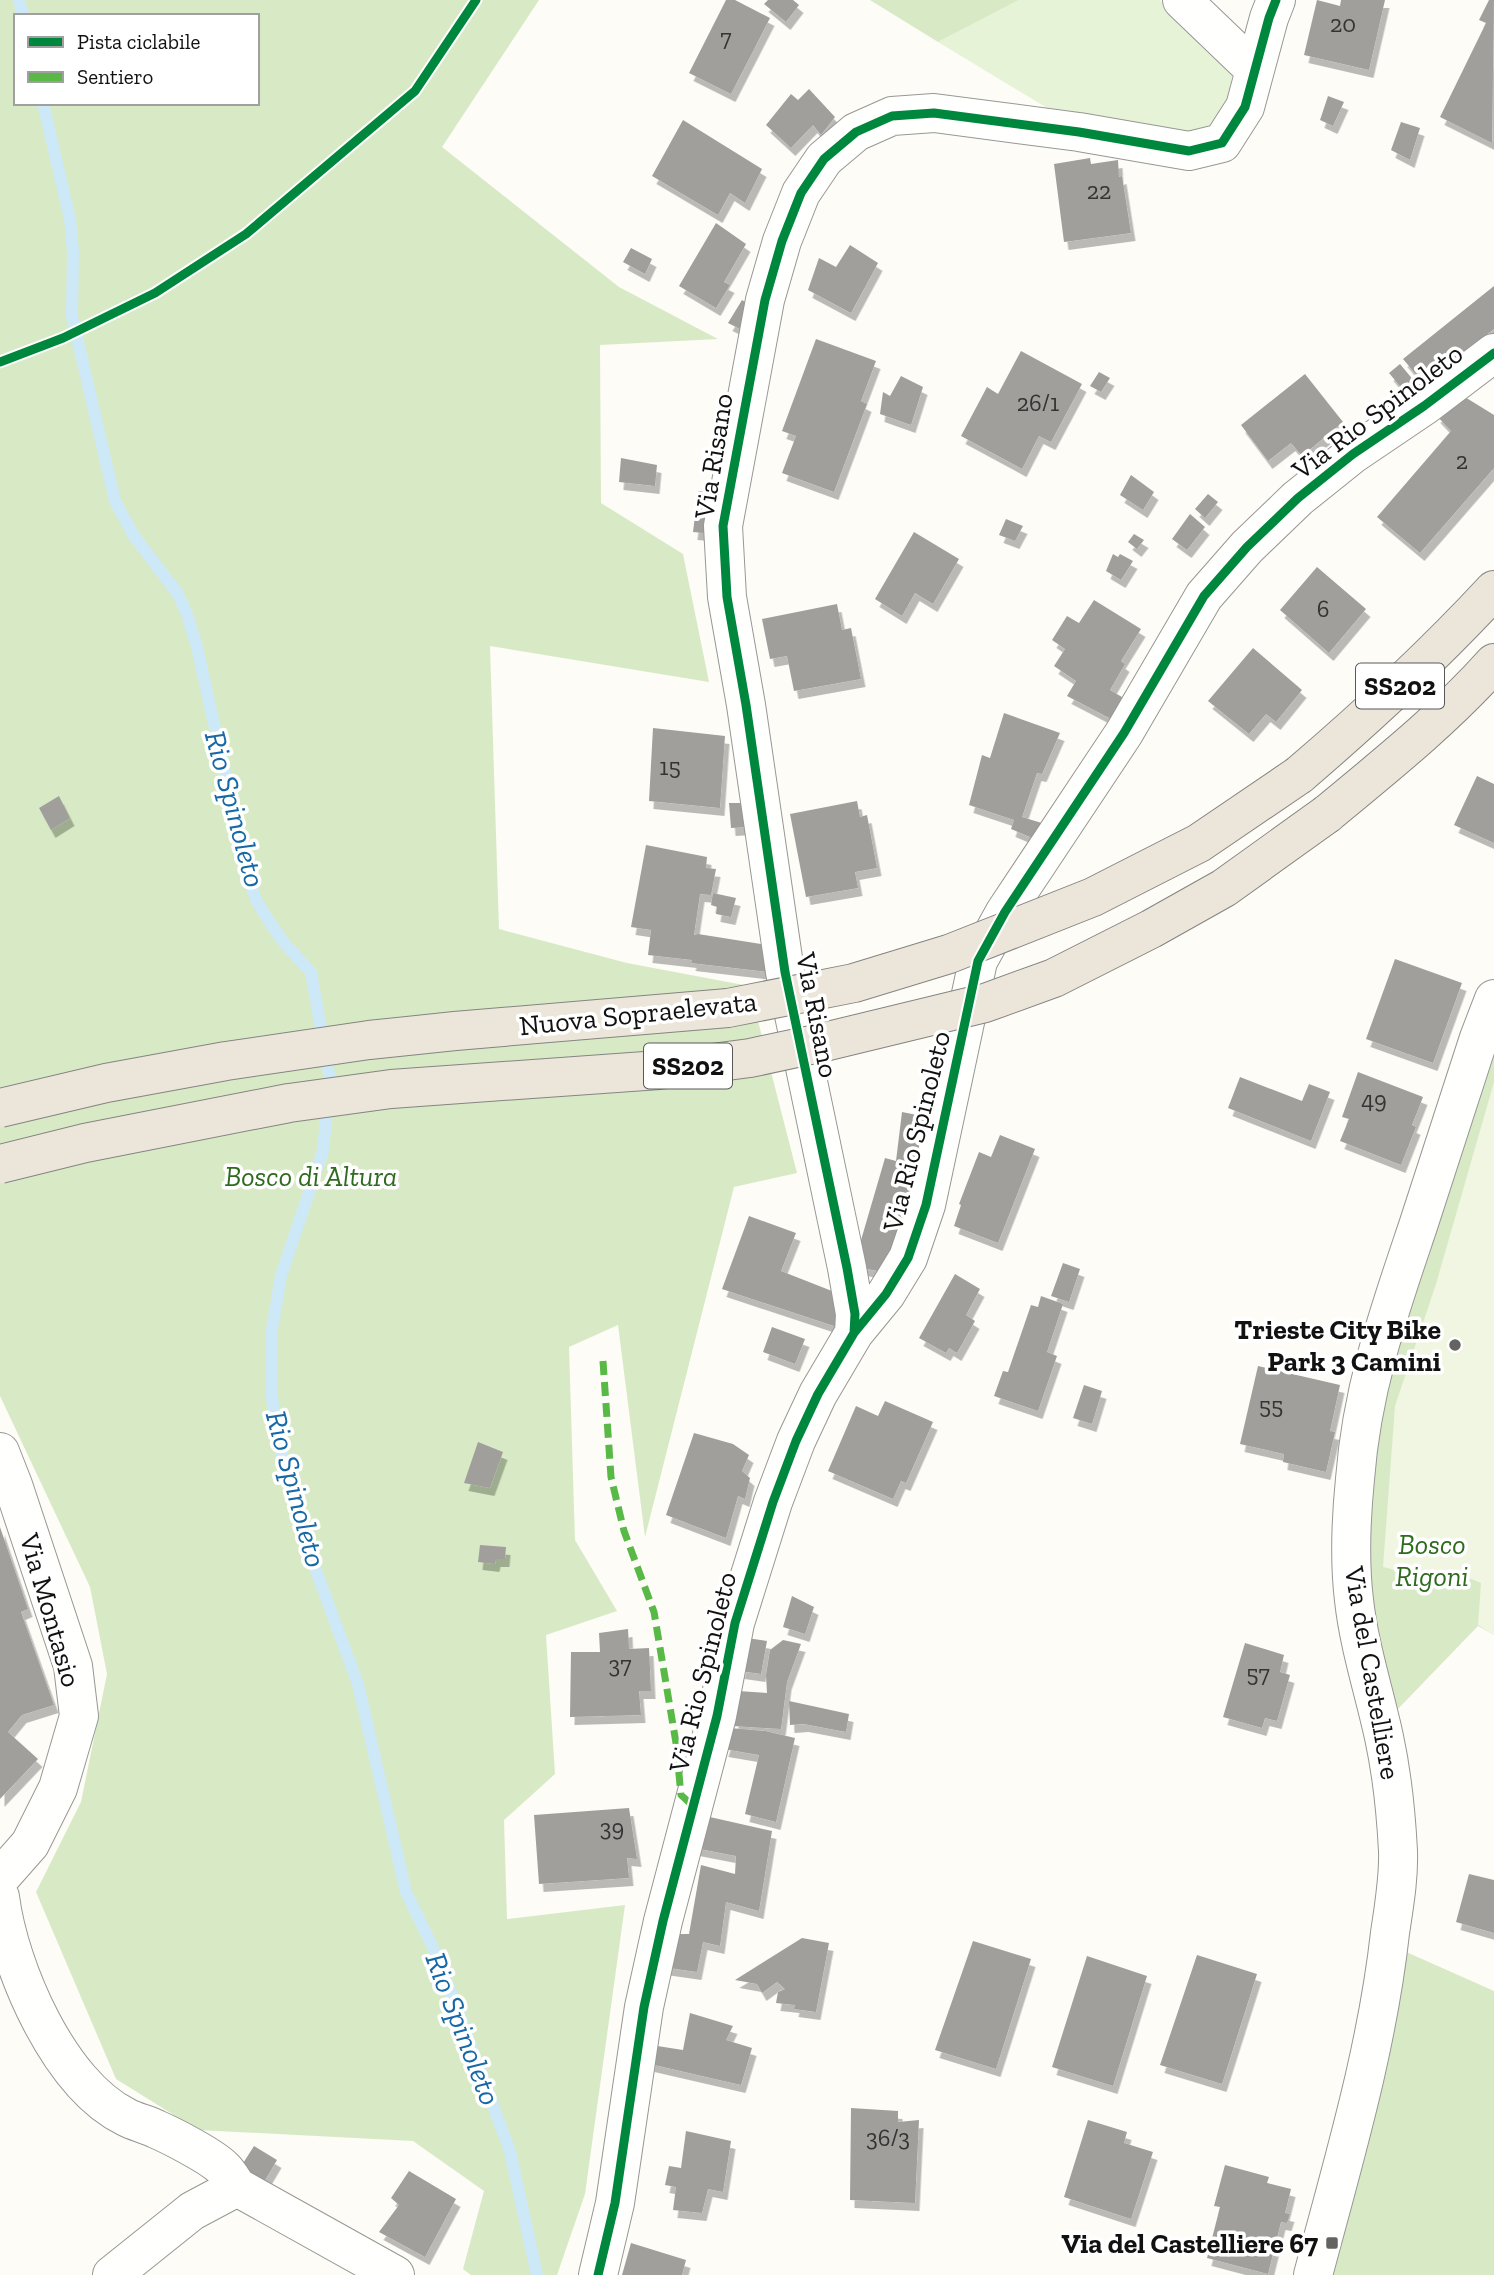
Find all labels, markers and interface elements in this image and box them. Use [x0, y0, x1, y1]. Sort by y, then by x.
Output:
house number: 20 [1330, 9, 1356, 38]
legend [14, 14, 259, 105]
house number: 7 [720, 23, 732, 52]
text: Pista ciclabile [77, 29, 201, 54]
text: Sentiero [77, 64, 153, 89]
house number: 22 [1087, 176, 1111, 205]
street label: Via Rio Spinoleto [1285, 337, 1469, 487]
house number: 26/1 [1017, 388, 1059, 417]
street label: Via Risano [687, 391, 740, 522]
house number: 2 [1456, 446, 1468, 475]
house number: 6 [1317, 594, 1329, 623]
road number: SS202 [1356, 664, 1444, 708]
water label: Rio Spinoleto [197, 727, 273, 891]
house number: 15 [659, 752, 681, 781]
street label: Via Risano [789, 949, 846, 1080]
street label: Nuova Sopraelevata [518, 985, 759, 1042]
street label: Via Rio Spinoleto [875, 1028, 957, 1236]
road number: SS202 [644, 1044, 732, 1088]
house number: 49 [1361, 1085, 1387, 1114]
park label: Bosco di Altura [225, 1160, 397, 1193]
place label: Trieste City Bike Park 3 Camini [1234, 1313, 1441, 1378]
marker: Trieste City Bike Park 3 Camini [1447, 1337, 1463, 1353]
house number: 55 [1259, 1391, 1283, 1420]
water label: Rio Spinoleto [258, 1407, 334, 1571]
park label: Bosco Rigoni [1395, 1528, 1469, 1593]
street label: Via Montasio [13, 1529, 88, 1691]
street label: Via del Castelliere [1337, 1563, 1408, 1782]
street label: Via Rio Spinoleto [661, 1569, 743, 1777]
house number: 37 [608, 1650, 632, 1679]
house number: 57 [1246, 1659, 1270, 1688]
house number: 39 [600, 1813, 624, 1842]
water label: Rio Spinoleto [417, 1948, 509, 2110]
house number: 36/3 [866, 2123, 910, 2152]
place label: Via del Castelliere 67 [1062, 2227, 1318, 2260]
marker: Via del Castelliere 67 [1324, 2235, 1340, 2251]

